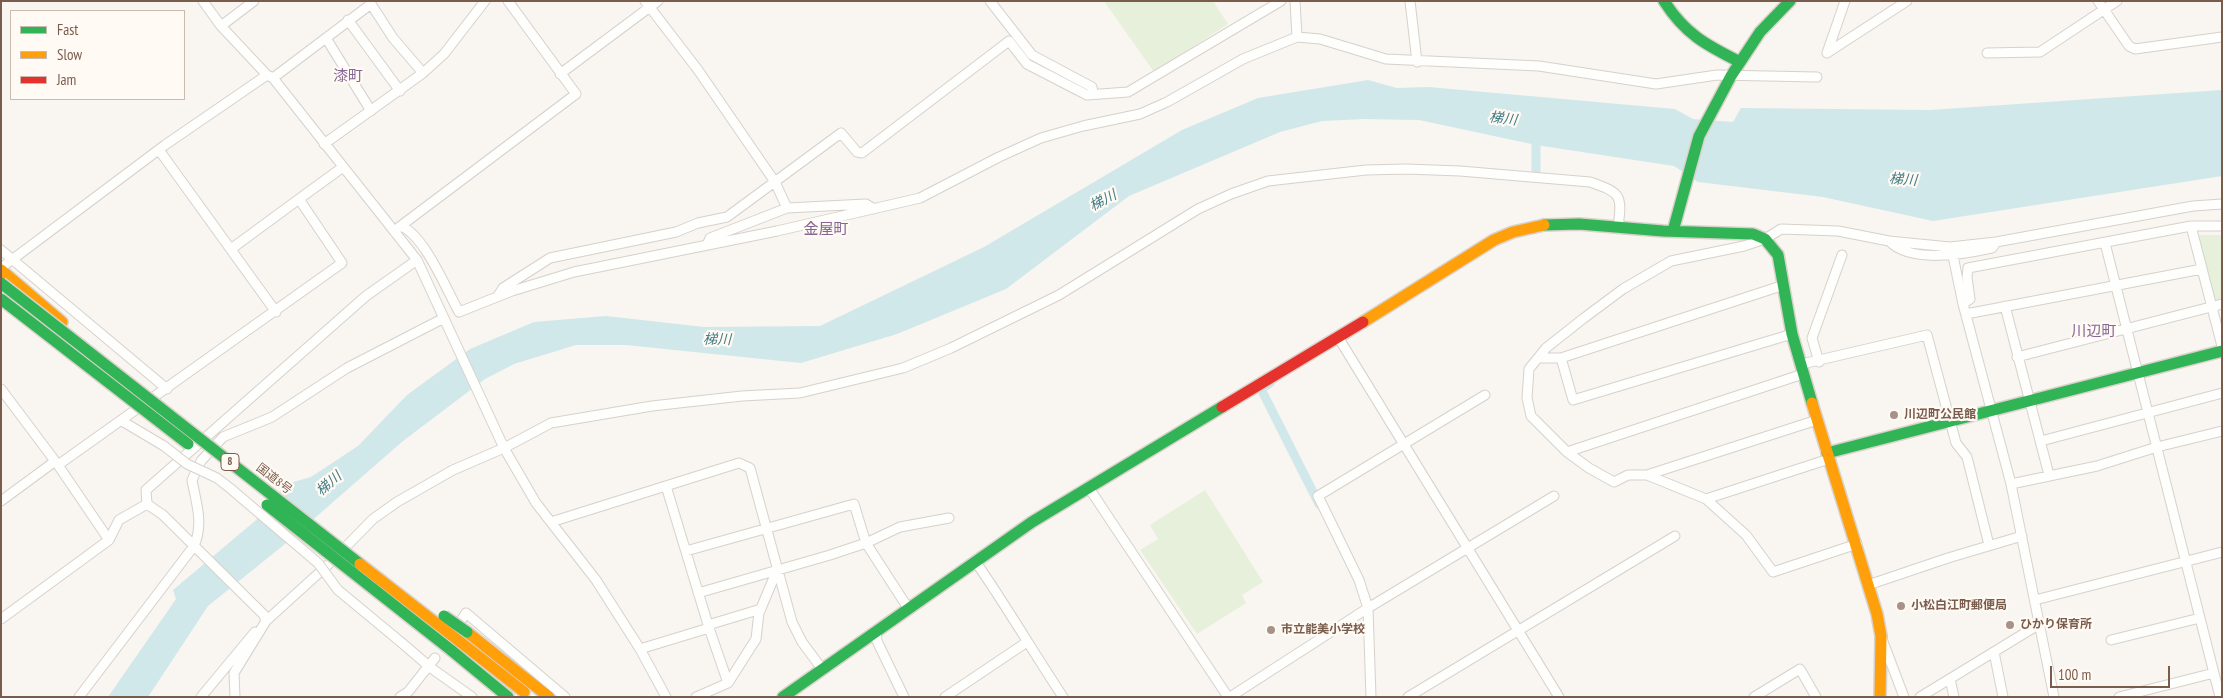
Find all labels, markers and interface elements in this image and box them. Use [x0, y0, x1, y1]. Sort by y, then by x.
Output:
legend [10, 10, 185, 100]
text: Fast [57, 20, 78, 39]
text: Slow [57, 45, 82, 64]
district label: 漆町 [333, 68, 363, 86]
text: Jam [57, 70, 76, 89]
water label: 梯川 [1488, 109, 1518, 129]
water label: 梯川 [1888, 171, 1918, 189]
water label: 梯川 [1087, 187, 1119, 215]
district label: 金屋町 [804, 221, 848, 239]
district label: 川辺町 [2072, 323, 2116, 341]
water label: 梯川 [703, 331, 731, 349]
place label: 川辺町公民館 [1904, 408, 1976, 422]
marker: 川辺町公民館 [1888, 409, 1900, 421]
road number: 8 [221, 454, 239, 471]
street label: 国道8号 [253, 461, 295, 497]
water label: 梯川 [313, 468, 345, 500]
place label: 小松白江町郵便局 [1911, 599, 2007, 613]
marker: 小松白江町郵便局 [1895, 600, 1907, 612]
place label: ひかり保育所 [2020, 618, 2092, 632]
marker: ひかり保育所 [2004, 619, 2016, 631]
place label: 市立能美小学校 [1281, 623, 1365, 637]
marker: 市立能美小学校 [1265, 624, 1277, 636]
scale bar [2053, 656, 2173, 688]
text: 100 m [2058, 665, 2091, 684]

